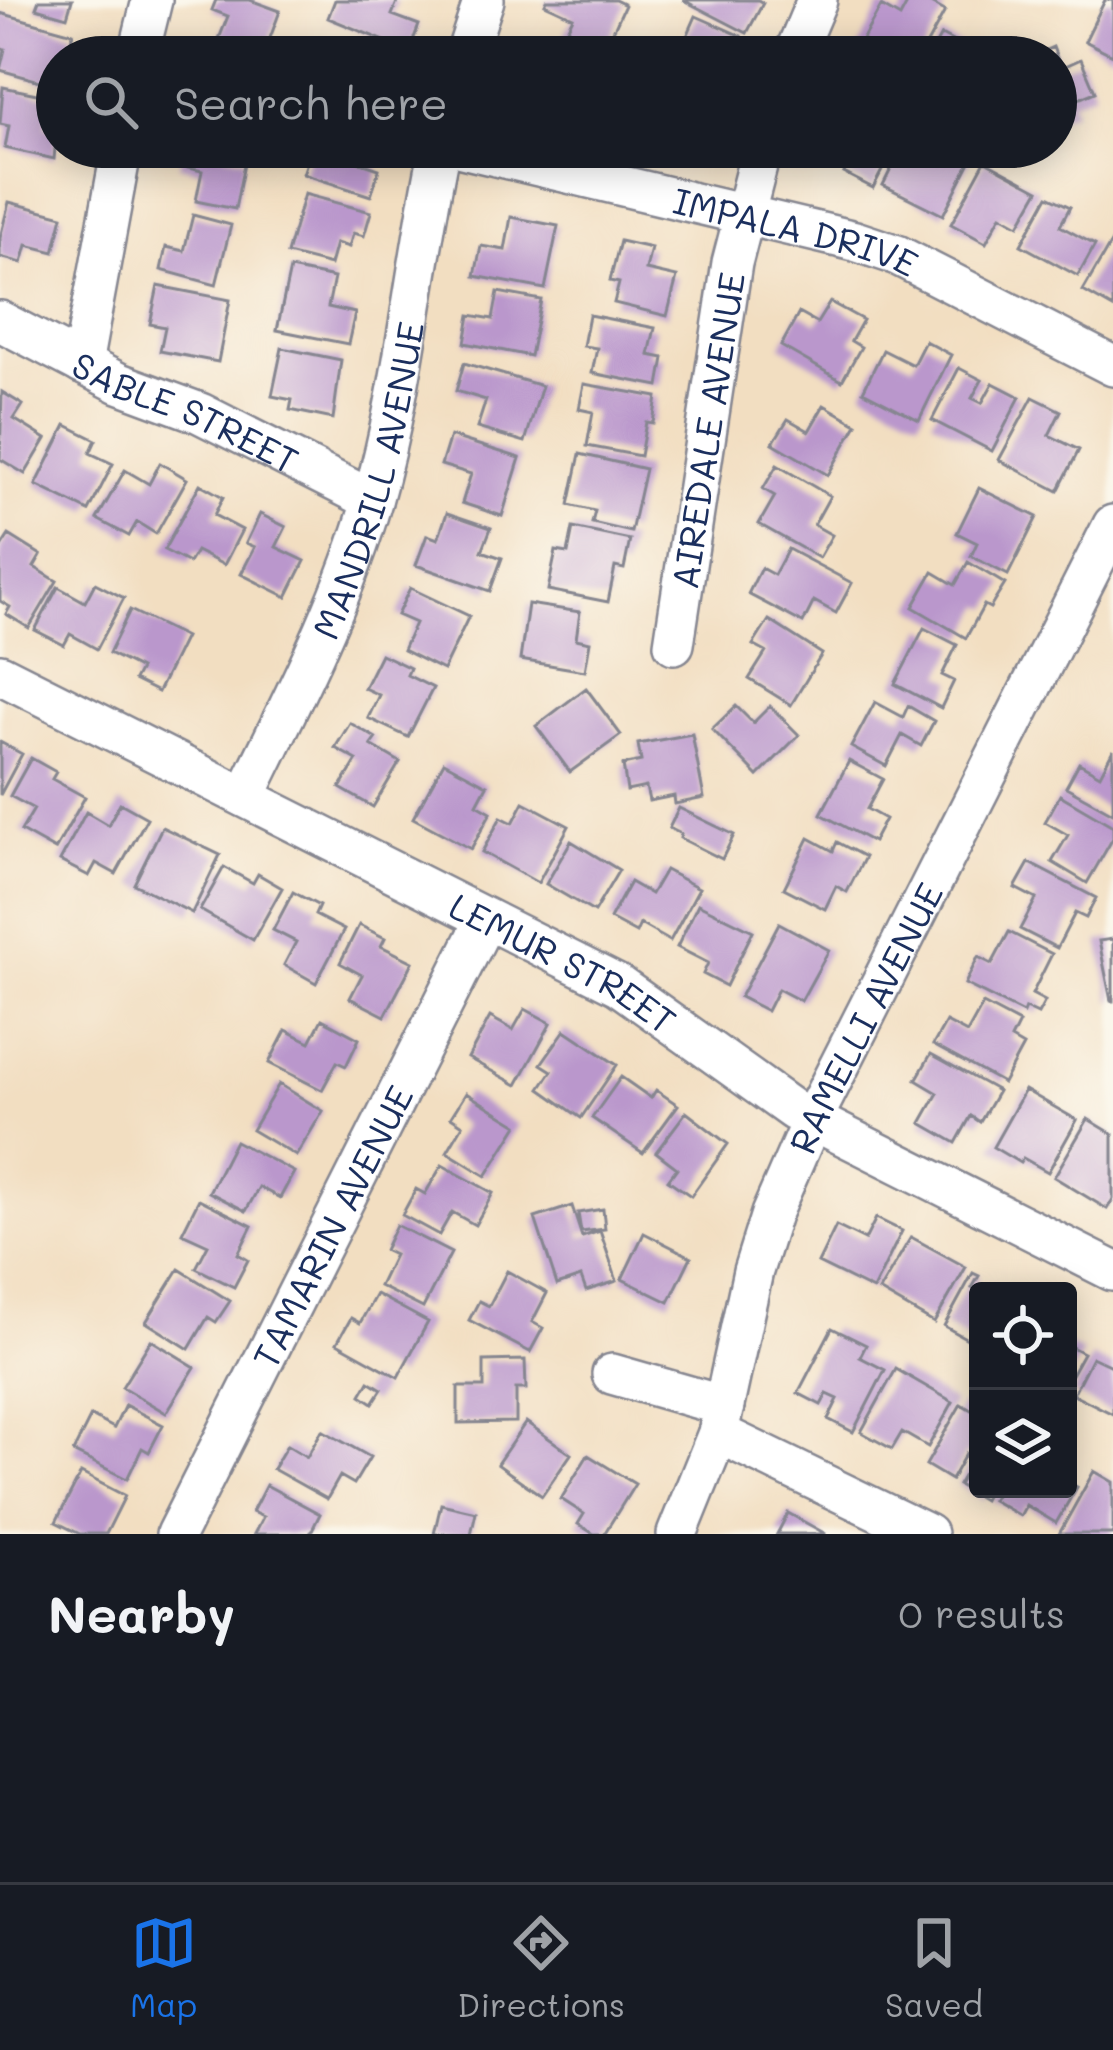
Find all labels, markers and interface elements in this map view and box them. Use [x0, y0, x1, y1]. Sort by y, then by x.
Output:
search box [36, 36, 1077, 168]
icon: search [78, 69, 144, 135]
text: Search here [174, 73, 448, 131]
street label: IMPALA DRIVE [669, 175, 927, 286]
street label: AIREDALE AVENUE [659, 269, 754, 592]
street label: MANDRILL AVENUE [300, 318, 433, 646]
street label: SABLE STREET [65, 340, 307, 483]
street label: RAMELLI AVENUE [777, 874, 952, 1160]
street label: LEMUR STREET [442, 881, 686, 1043]
street label: TAMARIN AVENUE [241, 1077, 422, 1375]
map controls [969, 1282, 1077, 1498]
button: locate [969, 1282, 1077, 1390]
button: layers [969, 1390, 1077, 1498]
text: Nearby [48, 1579, 235, 1646]
text: 0 results [899, 1587, 1065, 1638]
tab: Map [130, 1910, 197, 2025]
tab: Directions [457, 1910, 625, 2025]
tab: Saved [885, 1910, 983, 2025]

